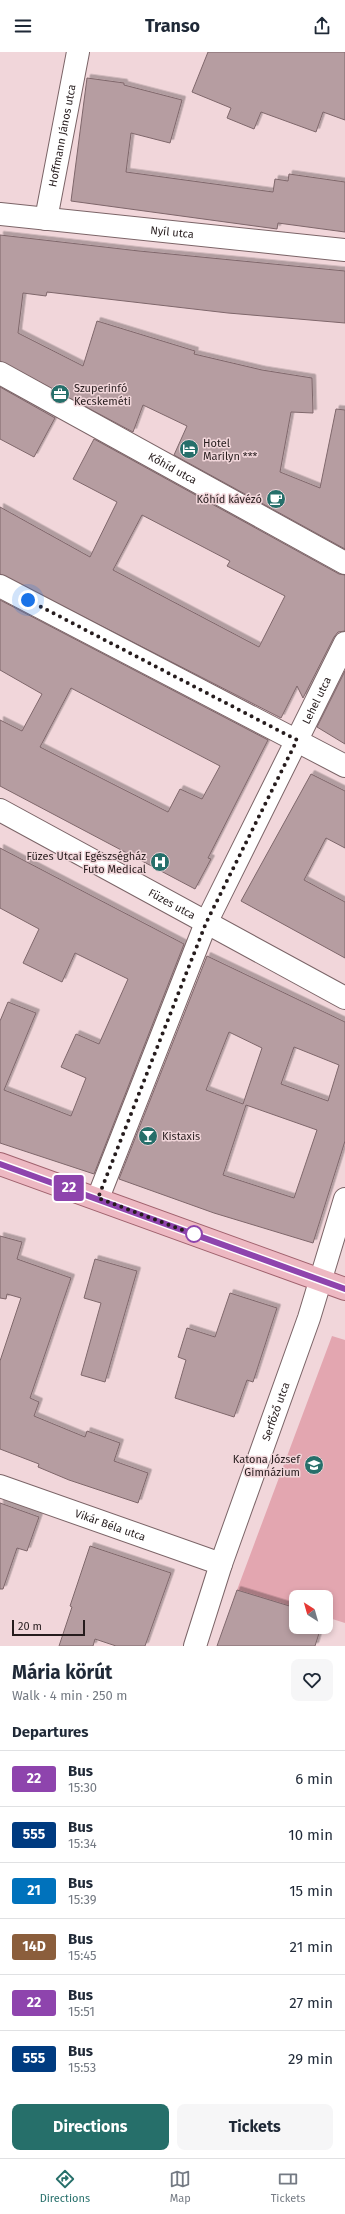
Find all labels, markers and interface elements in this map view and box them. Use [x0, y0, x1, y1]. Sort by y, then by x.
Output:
icon: menu [12, 15, 34, 37]
text: Transo [145, 15, 200, 37]
icon: share [311, 15, 333, 37]
street label: Hoffmann János utca [46, 83, 79, 188]
street label: Nyíl utca [150, 224, 194, 241]
place label: Szuperinfó Kecskeméti [74, 382, 131, 408]
office icon: Szuperinfó Kecskeméti [49, 383, 71, 405]
place label: Hotel Marilyn *** [203, 437, 258, 463]
hotel icon: Hotel Marilyn *** [178, 438, 200, 460]
street label: Kőhíd utca [146, 450, 199, 487]
cafe icon: Kőhíd kávézó [265, 488, 287, 510]
place label: Kőhíd kávézó [196, 493, 262, 506]
your location [18, 590, 38, 610]
street label: Lehel utca [300, 675, 334, 726]
place label: Füzes Utcai Egészségház Futo Medical [26, 850, 146, 876]
hospital icon: Füzes Utcai Egészségház Futo Medical [149, 851, 171, 873]
street label: Füzes utca [146, 886, 198, 922]
bar icon: Kistaxis [137, 1125, 159, 1147]
place label: Kistaxis [162, 1130, 200, 1143]
line badge: 22 [51, 1175, 87, 1201]
text: 22 [62, 1179, 76, 1196]
unlabelled marker [185, 1225, 203, 1243]
street label: Serfőző utca [260, 1380, 293, 1443]
place label: Katona József Gimnázium [233, 1453, 301, 1479]
school or university icon: Katona József Gimnázium [303, 1454, 325, 1476]
street label: Vikár Béla utca [73, 1507, 147, 1544]
north arrow [289, 1590, 333, 1634]
map controls [289, 1590, 333, 1634]
scale bar [12, 1618, 85, 1637]
text: 20 m [18, 1620, 42, 1633]
button: heart [291, 1659, 333, 1701]
text: Mária körút [12, 1661, 112, 1684]
text: Walk · 4 min · 250 m [12, 1688, 127, 1703]
text: Departures [12, 1723, 89, 1741]
text: Bus [68, 1762, 93, 1780]
text: 22 [27, 1770, 41, 1787]
text: 6 min [295, 1770, 333, 1788]
text: 15:30 [68, 1780, 97, 1795]
text: Bus [68, 1818, 93, 1836]
text: 555 [23, 1826, 45, 1843]
text: 10 min [288, 1826, 333, 1844]
text: 15:34 [68, 1836, 97, 1851]
text: Bus [68, 1874, 93, 1892]
text: 21 [27, 1882, 41, 1899]
text: 15 min [289, 1882, 333, 1900]
text: 15:39 [68, 1892, 97, 1907]
text: Bus [68, 1930, 93, 1948]
text: 14D [22, 1938, 46, 1955]
text: 21 min [290, 1938, 333, 1956]
text: 15:45 [68, 1948, 97, 1963]
text: Bus [68, 1986, 93, 2004]
text: 22 [27, 1994, 41, 2011]
text: 27 min [289, 1994, 333, 2012]
text: 15:51 [68, 2004, 95, 2019]
text: Bus [68, 2042, 93, 2060]
text: 555 [23, 2050, 45, 2067]
text: 29 min [288, 2050, 333, 2068]
text: 15:53 [68, 2060, 96, 2075]
button: Directions [12, 2104, 169, 2150]
button: Tickets [177, 2104, 333, 2150]
tab: Directions [40, 2168, 90, 2205]
tab: Map [169, 2168, 191, 2205]
tab: Tickets [271, 2168, 305, 2205]

